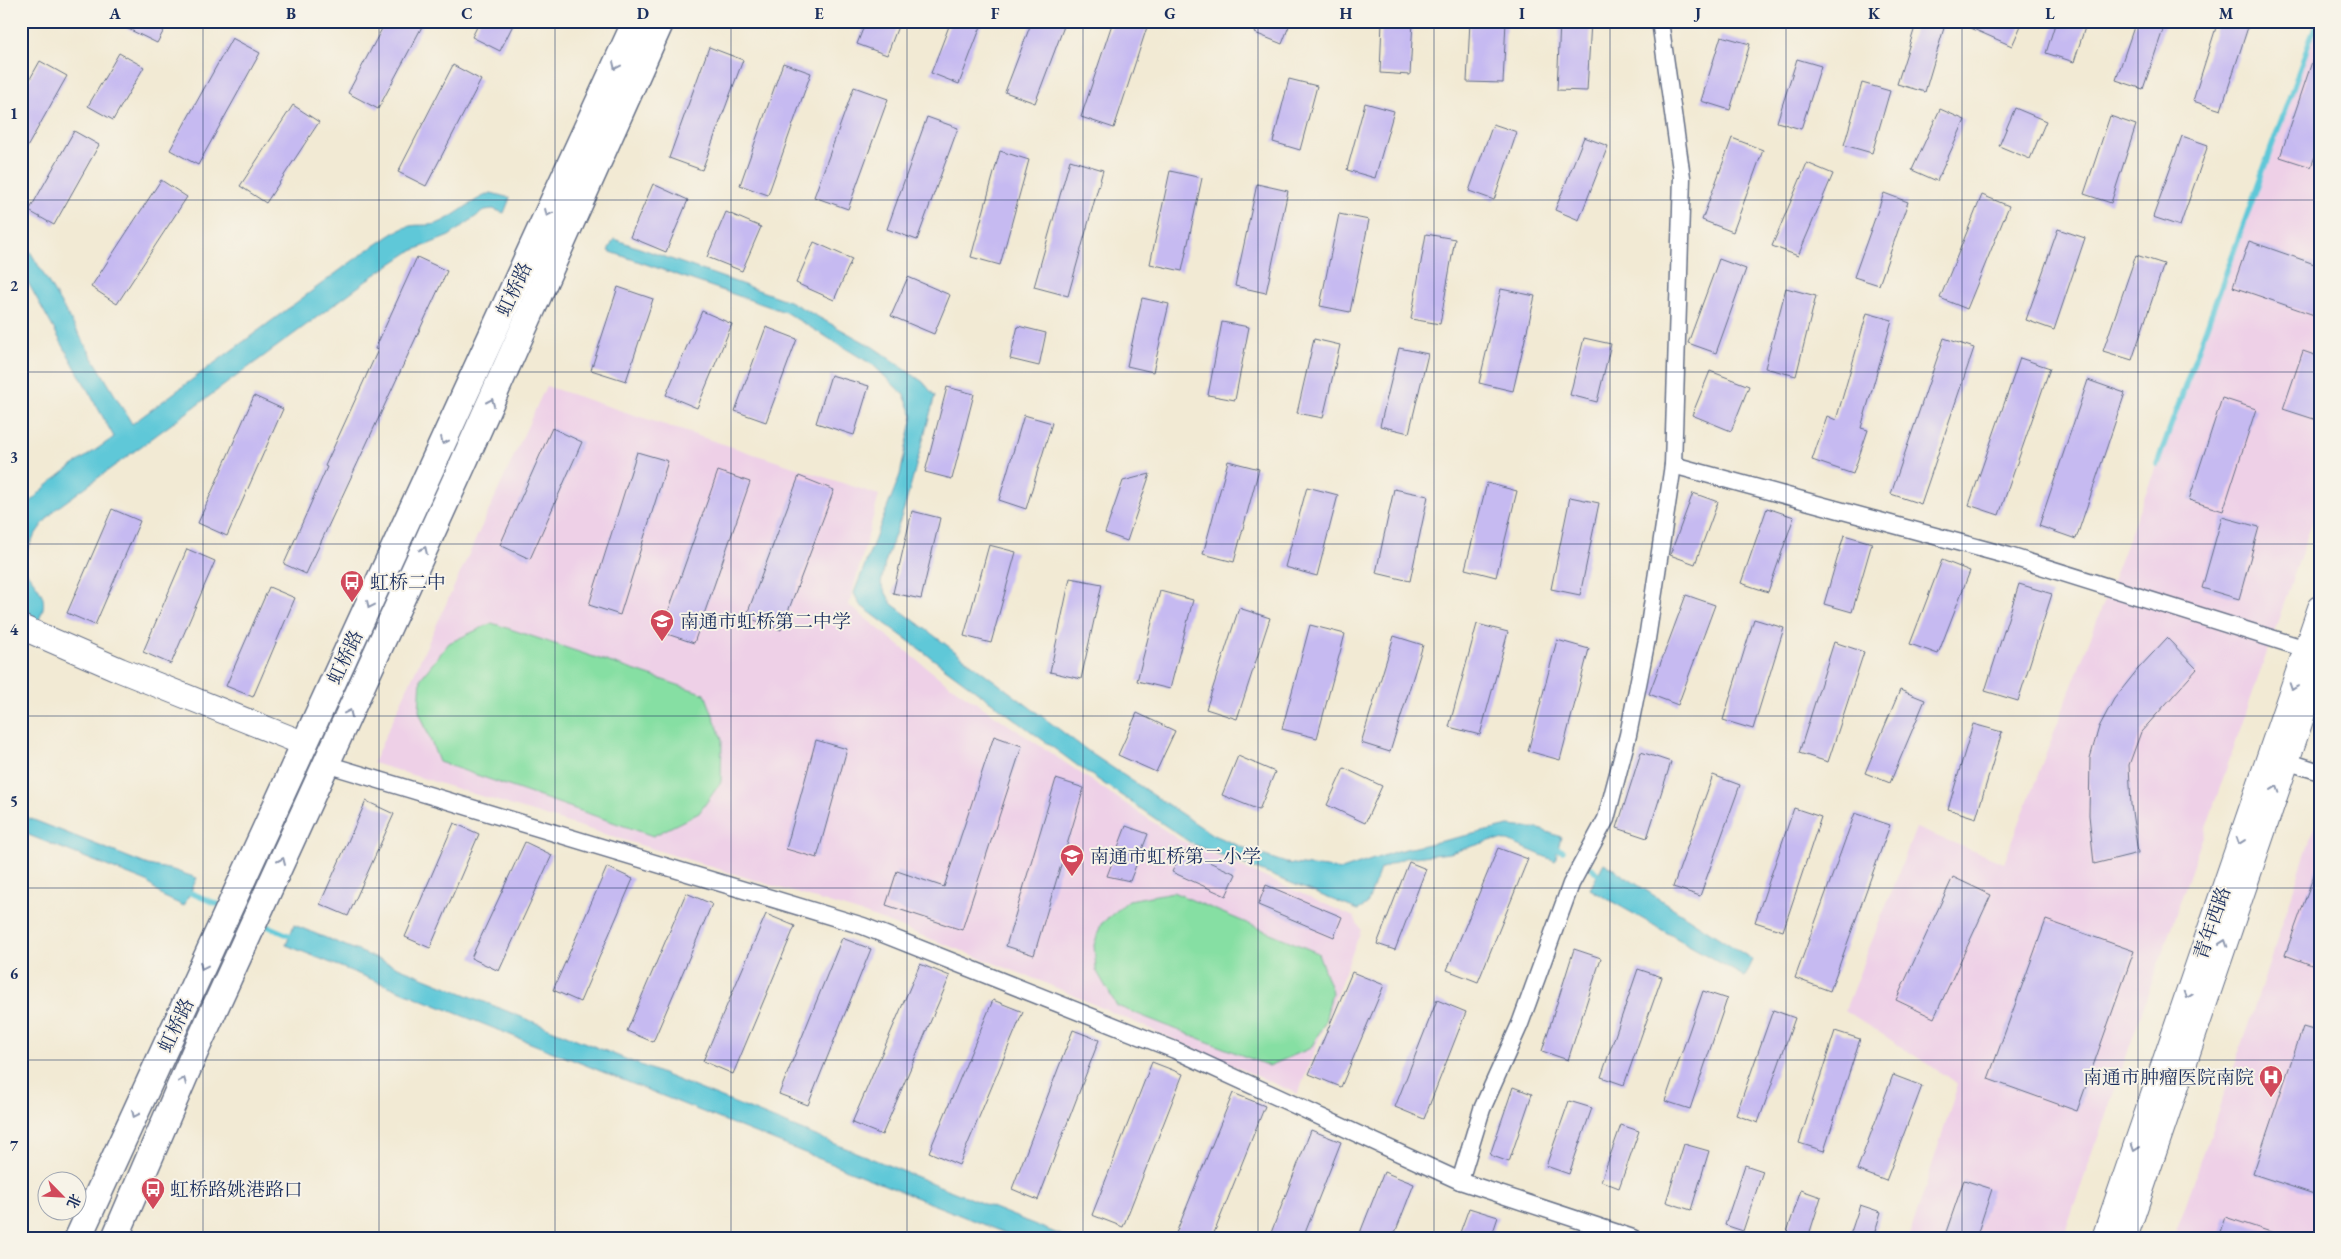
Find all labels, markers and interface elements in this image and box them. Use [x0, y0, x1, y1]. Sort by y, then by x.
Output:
text: A [108, 3, 121, 24]
text: B [286, 3, 296, 24]
text: C [461, 3, 473, 24]
text: D [637, 3, 649, 24]
text: E [814, 3, 824, 24]
text: F [991, 3, 1000, 24]
text: G [1164, 3, 1176, 24]
text: H [1340, 3, 1353, 24]
text: I [1519, 3, 1525, 24]
text: J [1693, 3, 1701, 24]
text: K [1868, 3, 1881, 24]
text: L [2045, 3, 2055, 24]
text: M [2219, 3, 2234, 24]
one-way arrow [611, 61, 622, 70]
text: 1 [10, 103, 18, 124]
one-way arrow [545, 208, 555, 217]
street label: 虹桥路 [491, 258, 537, 320]
text: 2 [10, 275, 19, 296]
one-way arrow [484, 398, 495, 407]
one-way arrow [440, 436, 451, 445]
text: 3 [10, 447, 18, 468]
one-way arrow [417, 546, 428, 555]
bus stop icon: 虹桥二中 [339, 569, 365, 603]
place label: 虹桥二中 [370, 570, 446, 595]
one-way arrow [365, 600, 376, 609]
school or university icon: 南通市虹桥第二中学 [649, 608, 675, 642]
place label: 南通市虹桥第二中学 [680, 609, 851, 634]
text: 4 [10, 619, 19, 640]
street label: 虹桥路 [322, 626, 368, 688]
one-way arrow [2289, 682, 2299, 691]
one-way arrow [343, 709, 353, 718]
one-way arrow [2270, 785, 2280, 794]
text: 5 [10, 791, 18, 812]
one-way arrow [2236, 836, 2246, 845]
school or university icon: 南通市虹桥第二小学 [1059, 843, 1085, 877]
place label: 南通市虹桥第二小学 [1090, 844, 1261, 869]
one-way arrow [275, 857, 286, 866]
street label: 青年西路 [2188, 883, 2236, 963]
one-way arrow [2218, 939, 2228, 948]
one-way arrow [198, 961, 209, 970]
text: 6 [10, 963, 19, 984]
one-way arrow [2183, 990, 2193, 998]
street label: 虹桥路 [153, 994, 199, 1056]
hospital icon: 南通市肿瘤医院南院 [2258, 1064, 2284, 1098]
place label: 南通市肿瘤医院南院 [2083, 1065, 2254, 1090]
one-way arrow [177, 1077, 187, 1085]
one-way arrow [130, 1109, 141, 1118]
text: 7 [10, 1135, 19, 1156]
one-way arrow [2131, 1144, 2141, 1152]
north arrow [38, 1172, 88, 1222]
bus stop icon: 虹桥路姚港路口 [140, 1176, 166, 1210]
place label: 虹桥路姚港路口 [170, 1177, 303, 1202]
text: 北 [63, 1191, 85, 1211]

